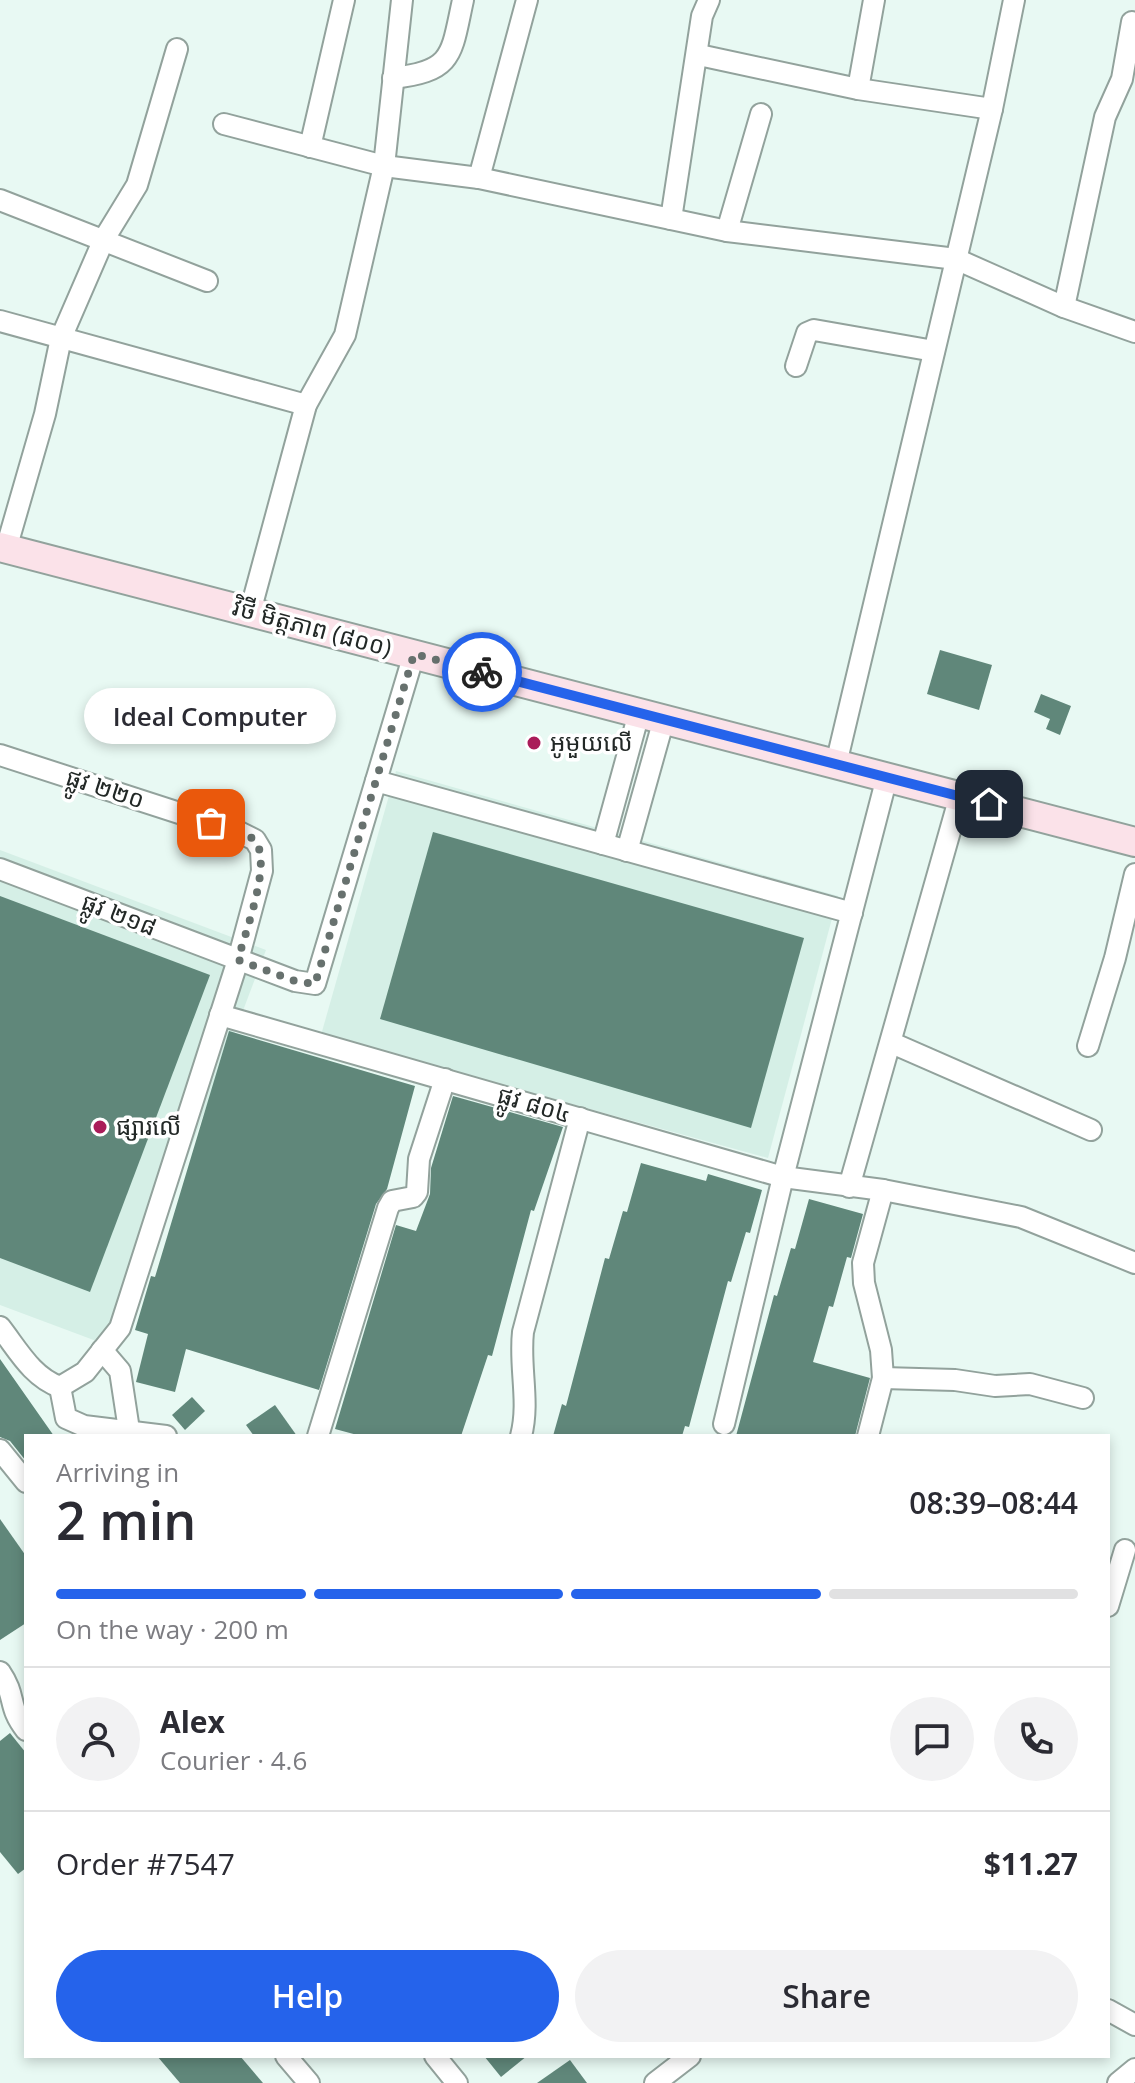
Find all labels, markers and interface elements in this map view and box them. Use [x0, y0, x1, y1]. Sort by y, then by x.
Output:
street label: វិថី មិត្តភាព (៨០០) [229, 589, 396, 664]
courier [442, 632, 522, 712]
icon: bike [460, 650, 504, 694]
callout: Ideal Computer [85, 687, 337, 743]
text: Ideal Computer [113, 698, 307, 734]
place label: អូមួយលេី [550, 725, 633, 759]
marker: អូមួយលេី [525, 734, 543, 752]
street label: ផ្លូវ ២២០ [60, 759, 149, 822]
pin [955, 770, 1023, 838]
icon: home [967, 782, 1011, 826]
pin [177, 789, 245, 857]
icon: bag [189, 801, 233, 845]
street label: ផ្លូវ ២១៨ [75, 884, 162, 950]
street label: ផ្លូវ ៨០៤ [492, 1077, 575, 1137]
place label: ផ្សារលើ [116, 1109, 181, 1142]
marker: ផ្សារលើ [91, 1118, 109, 1136]
text: Arriving in [56, 1454, 179, 1490]
text: 08:39–08:44 [909, 1482, 1078, 1523]
text: 2 min [56, 1484, 196, 1555]
text: On the way · 200 m [56, 1611, 289, 1647]
button: person [56, 1697, 140, 1781]
button: chat [890, 1697, 974, 1781]
button: phone [994, 1697, 1078, 1781]
text: Alex [160, 1701, 225, 1742]
text: Courier · 4.6 [160, 1742, 307, 1778]
text: Order #7547 [56, 1843, 235, 1884]
text: $11.27 [984, 1843, 1078, 1884]
button: Help [56, 1950, 559, 2042]
button: Share [575, 1950, 1078, 2042]

